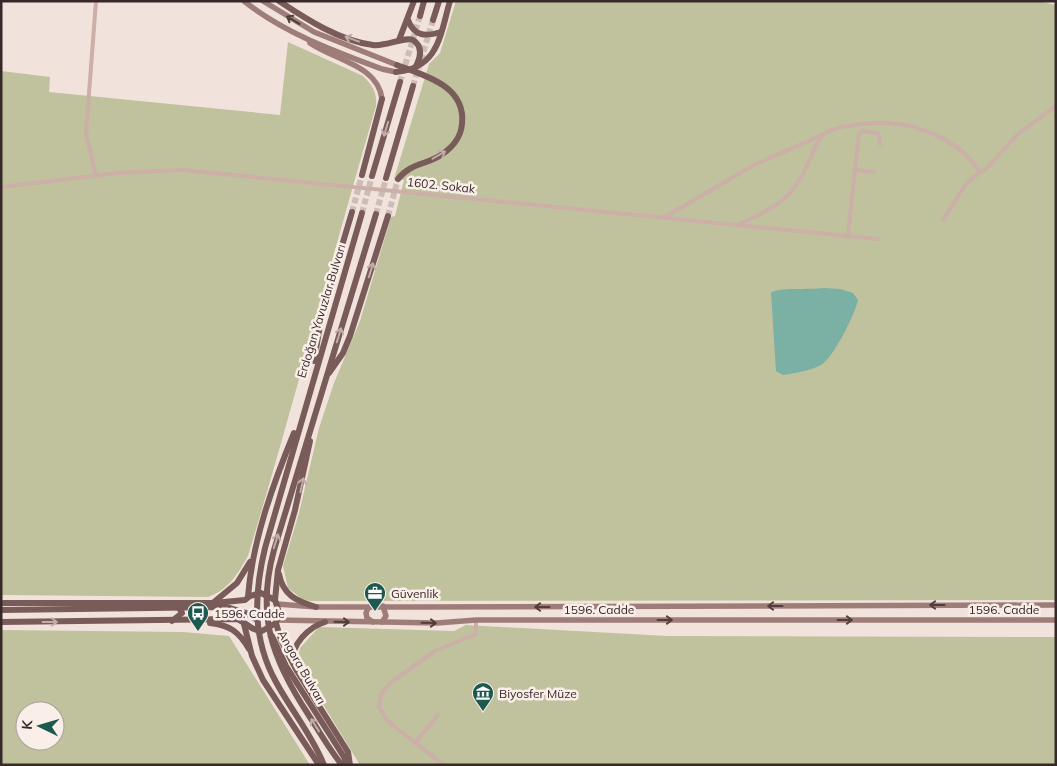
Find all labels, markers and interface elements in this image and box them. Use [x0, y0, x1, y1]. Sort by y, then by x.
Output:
one-way arrow [287, 15, 301, 25]
one-way arrow [345, 34, 360, 43]
one-way arrow [381, 120, 391, 136]
one-way arrow [432, 150, 446, 160]
street label: 1602. Sokak [406, 174, 477, 196]
street label: Erdoğan Yavuzlar Bulvarı [293, 242, 349, 380]
one-way arrow [367, 263, 376, 278]
one-way arrow [334, 327, 344, 343]
one-way arrow [297, 477, 307, 493]
one-way arrow [272, 533, 282, 549]
office icon: Güvenlik [363, 581, 387, 612]
place label: Güvenlik [391, 586, 439, 601]
one-way arrow [929, 600, 946, 610]
bus stop icon: 1596. Cadde [186, 601, 210, 632]
one-way arrow [767, 601, 783, 611]
one-way arrow [534, 602, 550, 612]
street label: 1596. Cadde [564, 602, 634, 617]
street label: 1596. Cadde [969, 602, 1039, 617]
place label: 1596. Cadde [214, 606, 285, 621]
one-way arrow [656, 615, 672, 625]
one-way arrow [836, 615, 852, 625]
one-way arrow [42, 617, 58, 627]
one-way arrow [334, 617, 350, 627]
one-way arrow [420, 618, 437, 628]
street label: Angora Bulvarı [275, 627, 329, 707]
museum icon: Biyosfer Müze [471, 681, 495, 712]
place label: Biyosfer Müze [499, 686, 577, 701]
north arrow [15, 701, 65, 751]
one-way arrow [309, 718, 319, 732]
text: K [18, 719, 36, 730]

